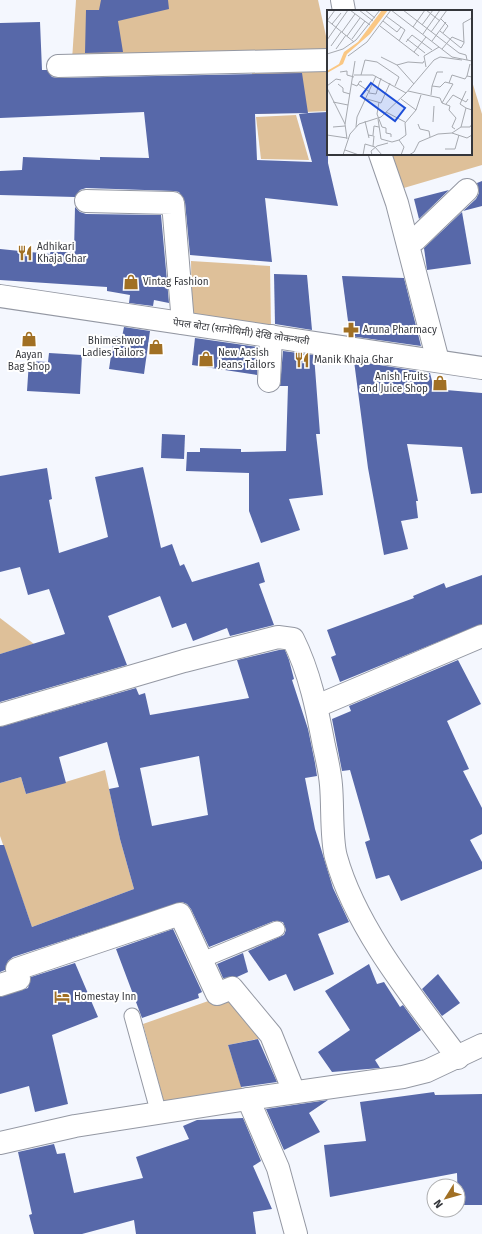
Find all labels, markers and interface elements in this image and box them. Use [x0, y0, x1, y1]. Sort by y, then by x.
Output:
inset map [327, 10, 472, 155]
place label: Adhikari Khaja Ghar [37, 241, 87, 265]
restaurant icon: Adhikari Khaja Ghar [16, 244, 34, 262]
shop icon: Vintag Fashion [122, 273, 140, 291]
place label: Vintag Fashion [143, 276, 209, 288]
street label: पेपल बोटा (सानोथिमी) देखि लोकन्थली [172, 315, 311, 348]
pharmacy icon: Aruna Pharmacy [342, 321, 360, 339]
place label: Aruna Pharmacy [363, 324, 437, 336]
shop icon: Aayan Bag Shop [20, 330, 38, 348]
place label: Bhimeshwor Ladies Tailors [82, 335, 144, 359]
shop icon: Bhimeshwor Ladies Tailors [147, 338, 165, 356]
place label: New Aasish Jeans Tailors [218, 347, 275, 371]
place label: Aayan Bag Shop [8, 349, 50, 373]
shop icon: New Aasish Jeans Tailors [197, 350, 215, 368]
restaurant icon: Manik Khaja Ghar [293, 351, 311, 369]
place label: Manik Khaja Ghar [314, 354, 393, 366]
place label: Anish Fruits and Juice Shop [361, 371, 428, 395]
shop icon: Anish Fruits and Juice Shop [431, 374, 449, 392]
hotel icon: Homestay Inn [53, 988, 71, 1006]
place label: Homestay Inn [74, 991, 136, 1003]
north arrow [426, 1178, 466, 1218]
text: N [431, 1197, 446, 1211]

